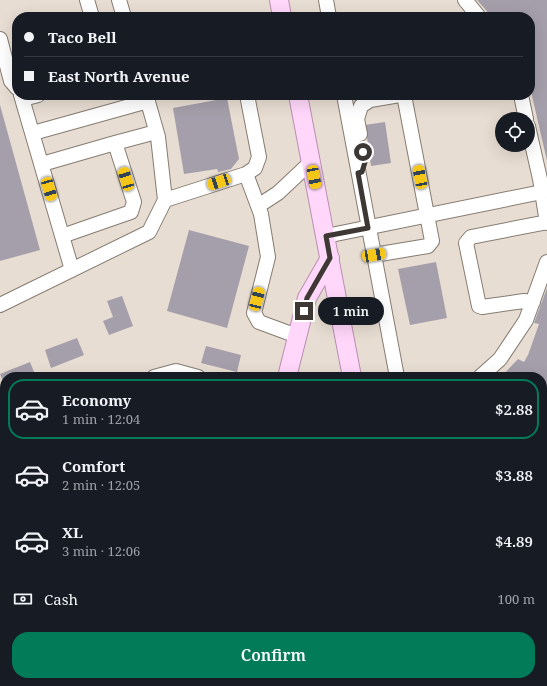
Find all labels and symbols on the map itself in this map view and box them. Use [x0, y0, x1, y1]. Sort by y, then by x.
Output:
route start [354, 143, 372, 161]
car [306, 164, 322, 190]
car [412, 164, 428, 190]
car [117, 166, 135, 192]
car [206, 173, 232, 191]
car [40, 176, 58, 202]
car [361, 247, 387, 263]
car [248, 286, 266, 312]
callout: 1 min [318, 297, 384, 325]
route end [295, 302, 313, 320]

